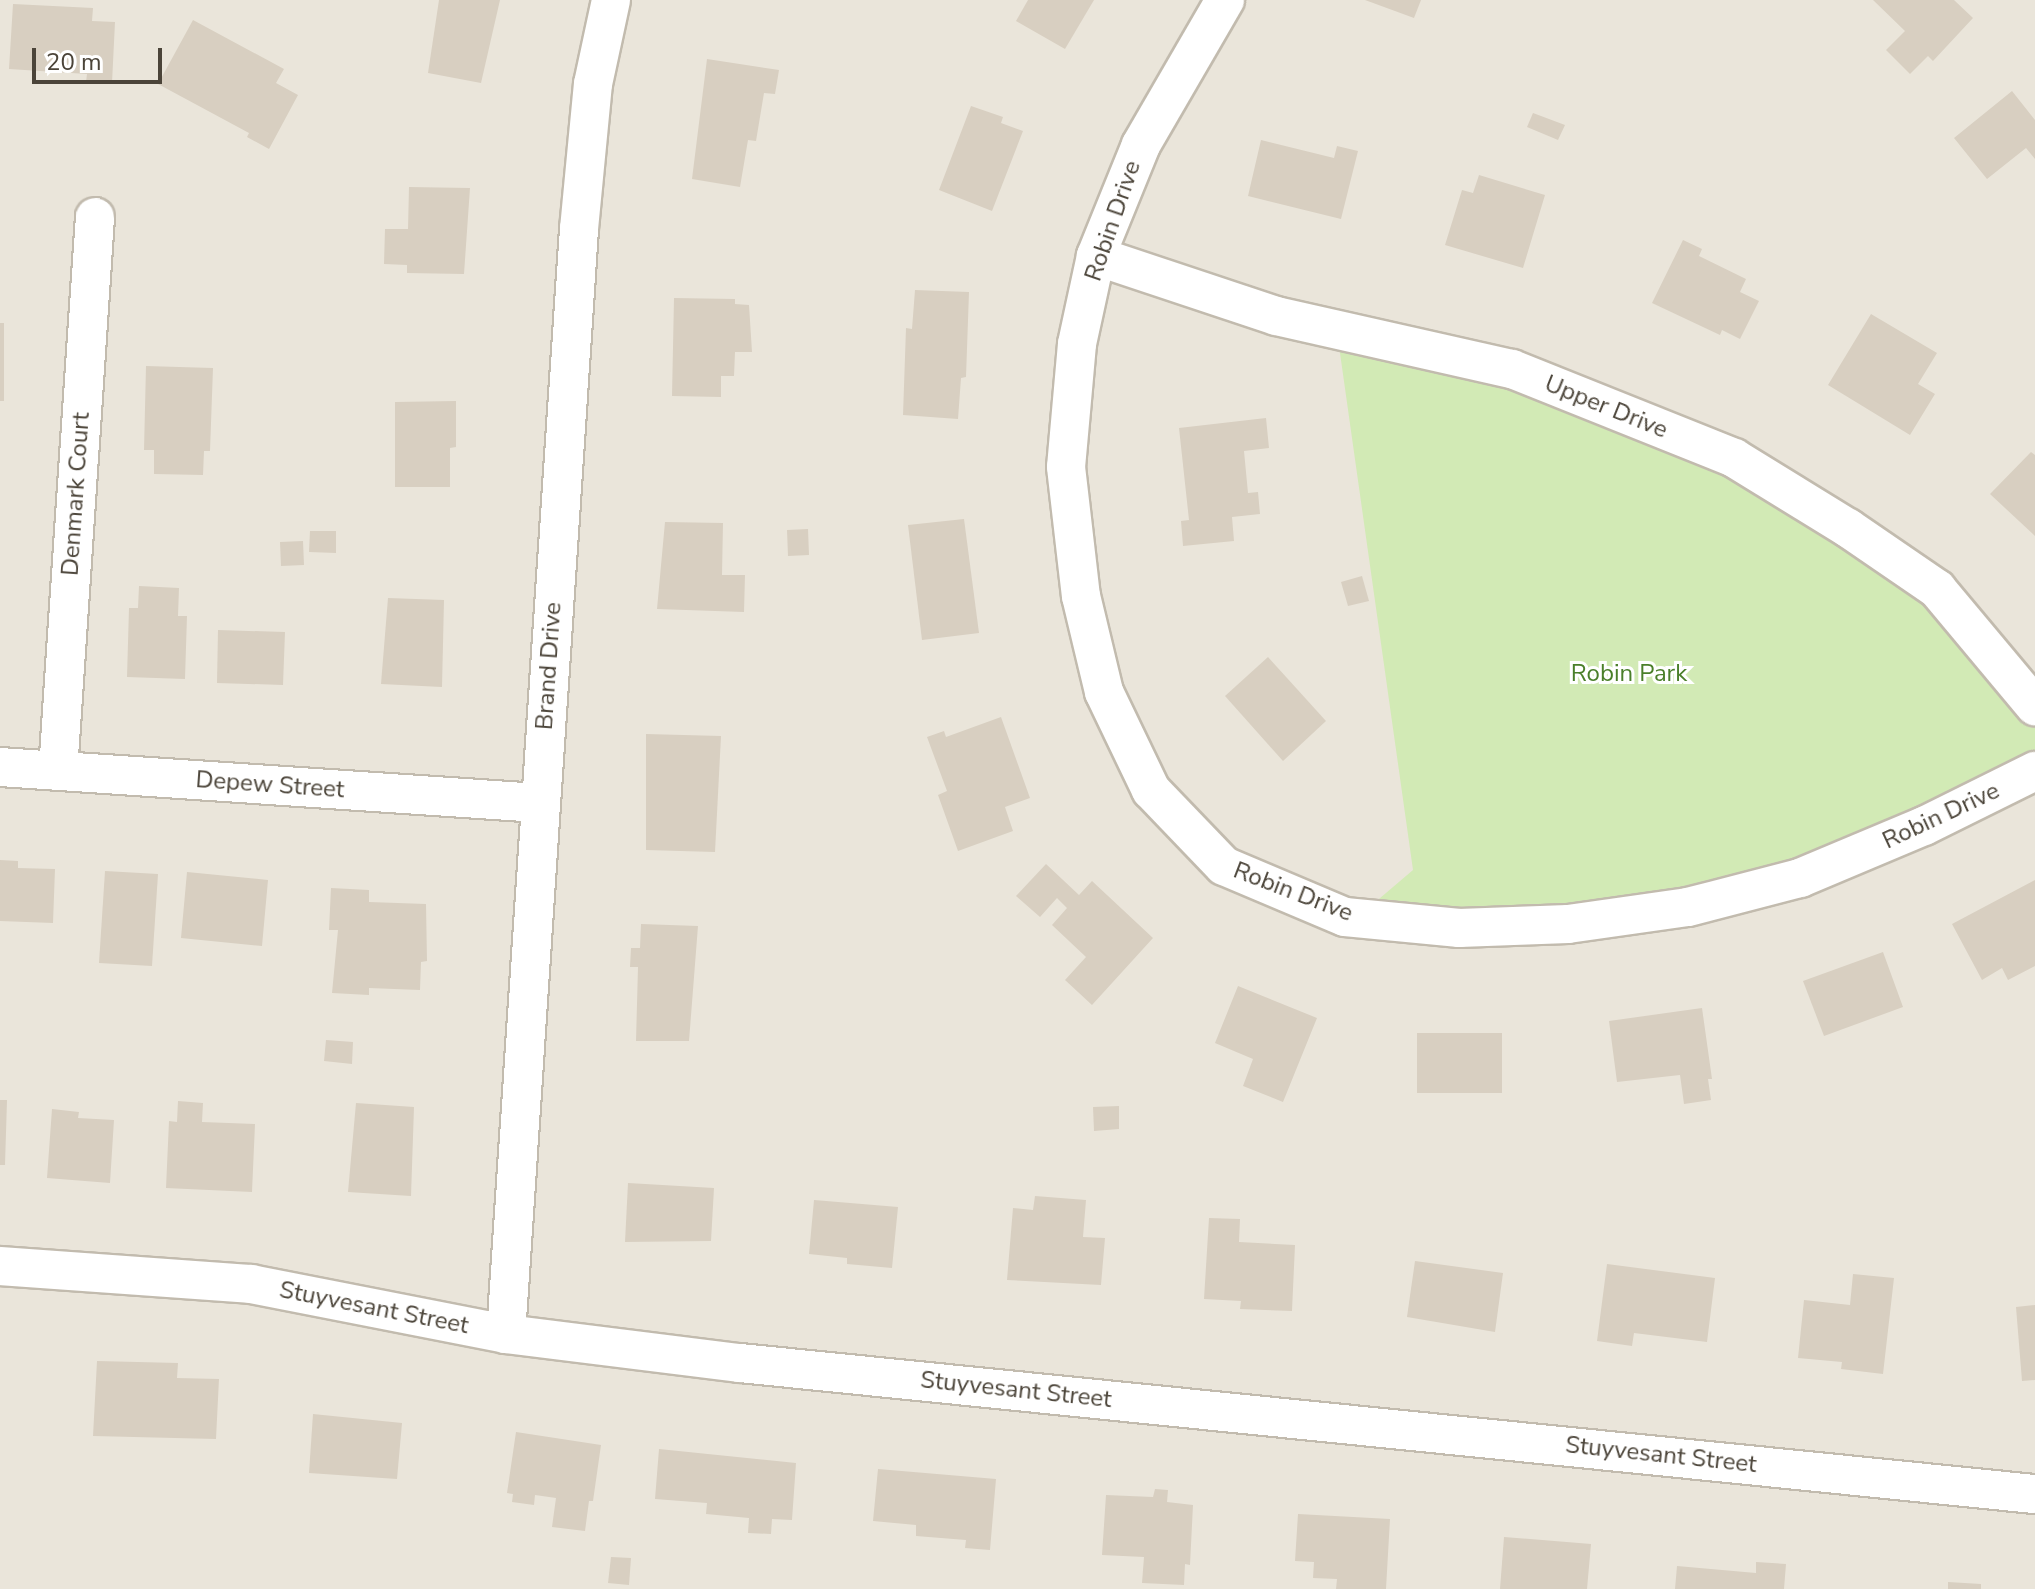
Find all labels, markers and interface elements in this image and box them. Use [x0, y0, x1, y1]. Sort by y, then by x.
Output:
scale bar [36, 32, 166, 82]
text: 20 m [46, 46, 102, 78]
street label: Robin Drive [1079, 157, 1147, 285]
street label: Upper Drive [1540, 369, 1672, 445]
street label: Denmark Court [56, 411, 96, 577]
street label: Brand Drive [530, 601, 568, 731]
park label: Robin Park [1571, 660, 1687, 688]
street label: Depew Street [195, 765, 345, 805]
street label: Robin Drive [1878, 776, 2004, 856]
street label: Robin Drive [1229, 856, 1357, 928]
street label: Stuyvesant Street [277, 1276, 471, 1340]
street label: Stuyvesant Street [919, 1366, 1113, 1414]
street label: Stuyvesant Street [1564, 1431, 1758, 1479]

